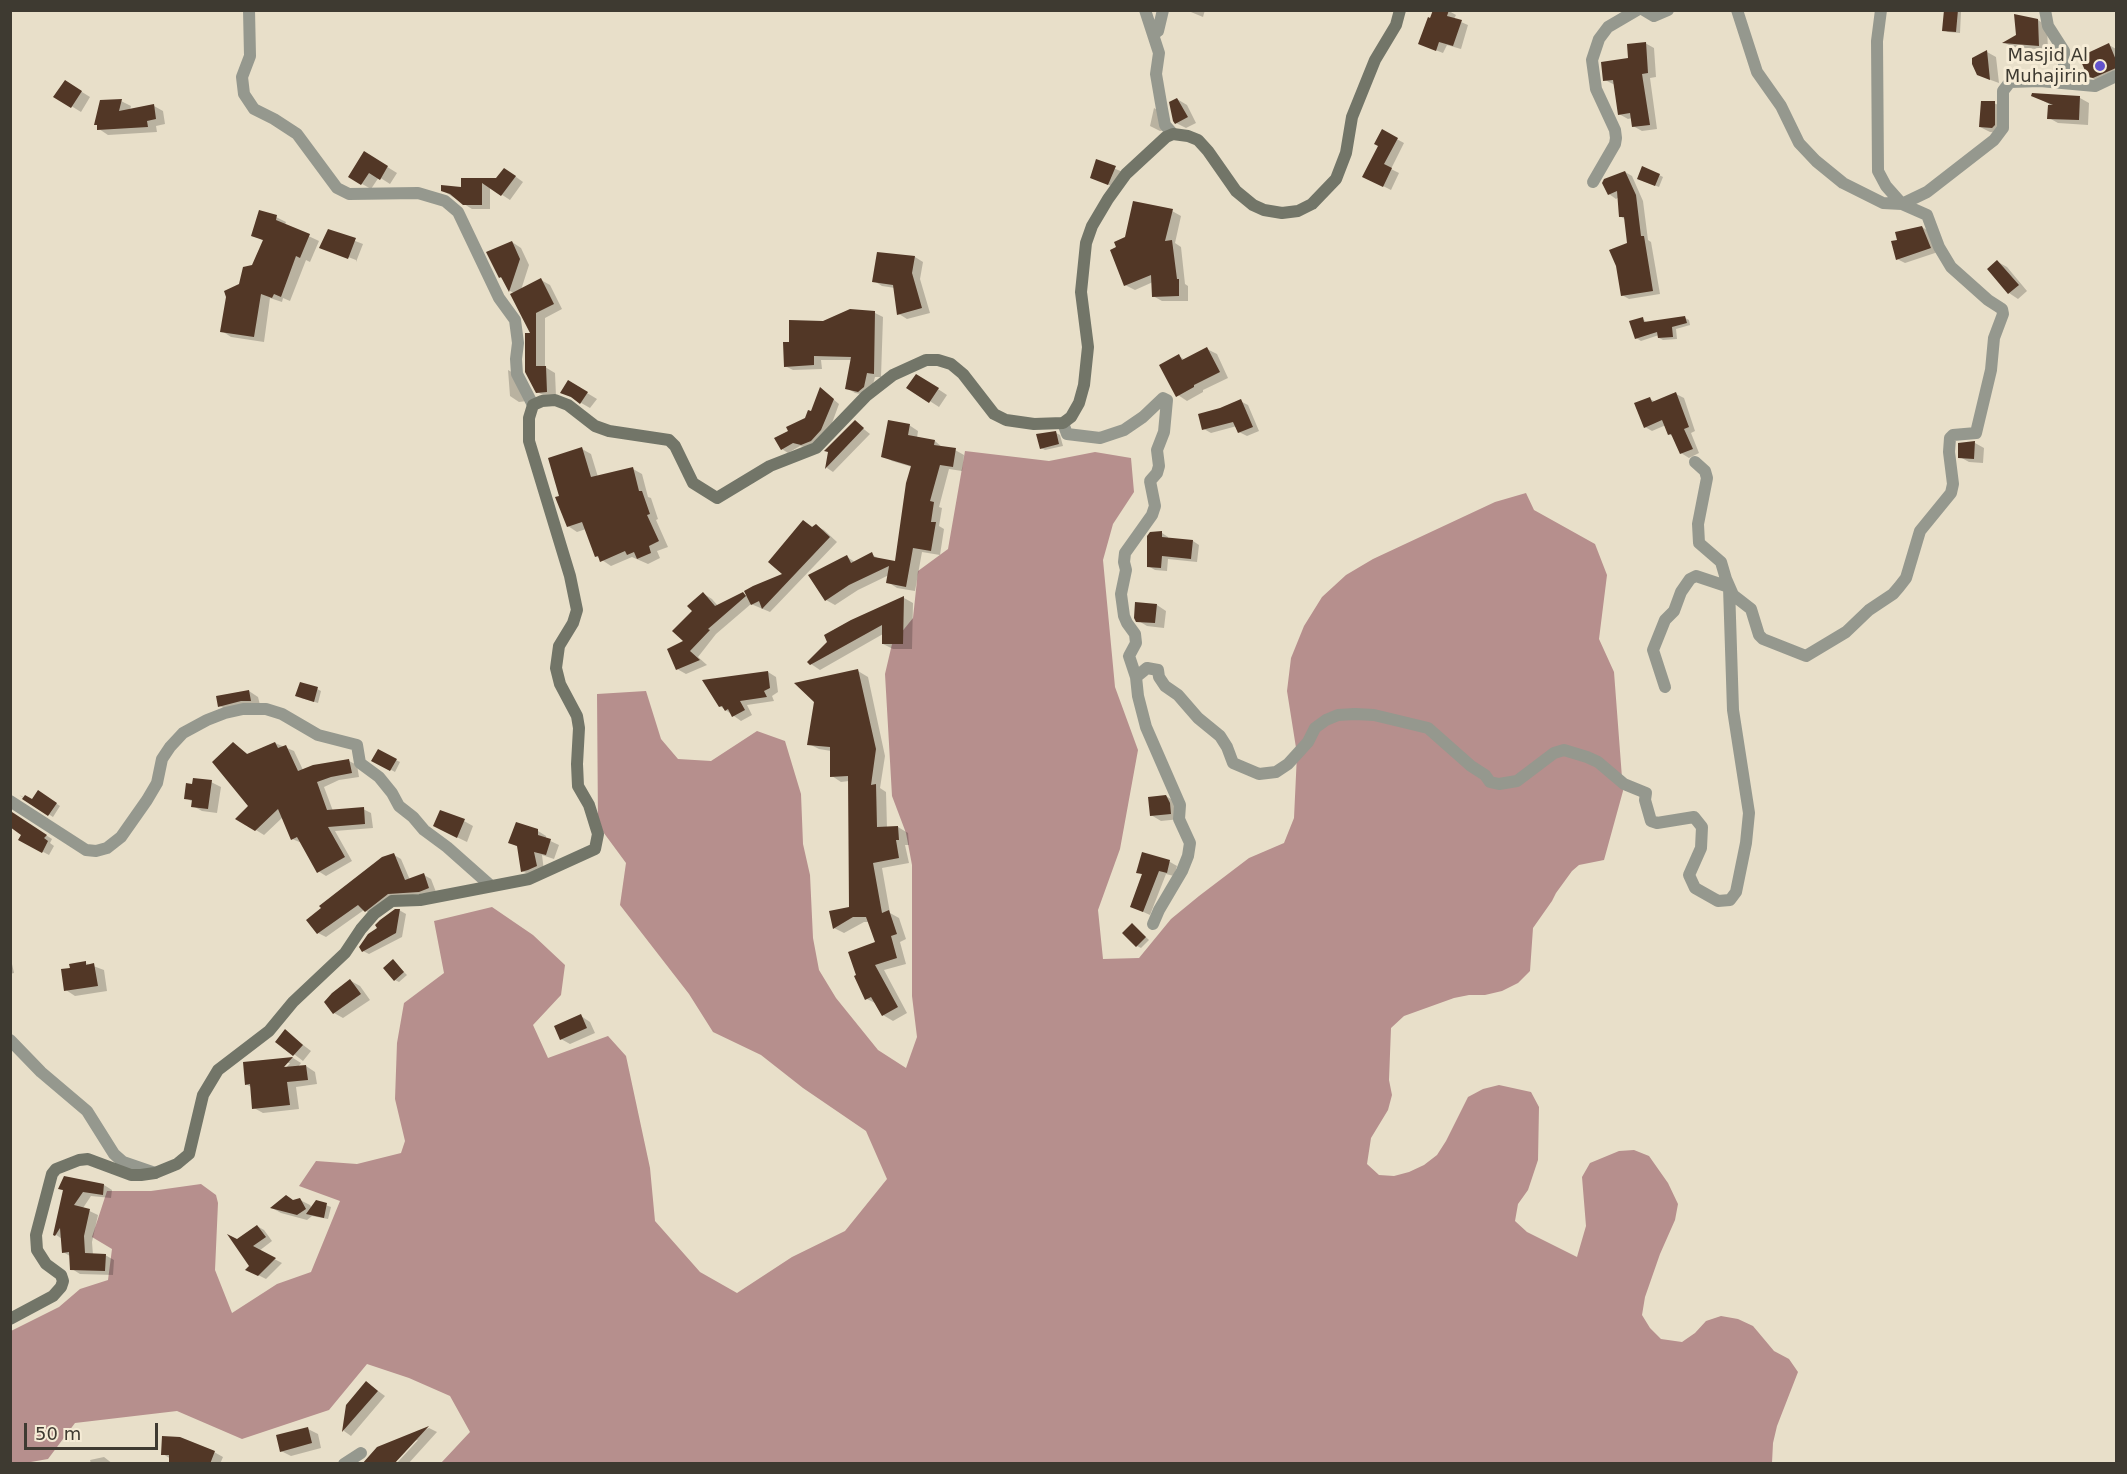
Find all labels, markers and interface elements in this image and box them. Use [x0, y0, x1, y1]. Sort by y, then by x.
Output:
place label: Masjid Al Muhajirin [2005, 45, 2088, 88]
marker: Masjid Al Muhajirin [2093, 59, 2107, 73]
scale bar [27, 1411, 160, 1449]
text: 50 m [35, 1423, 81, 1444]

